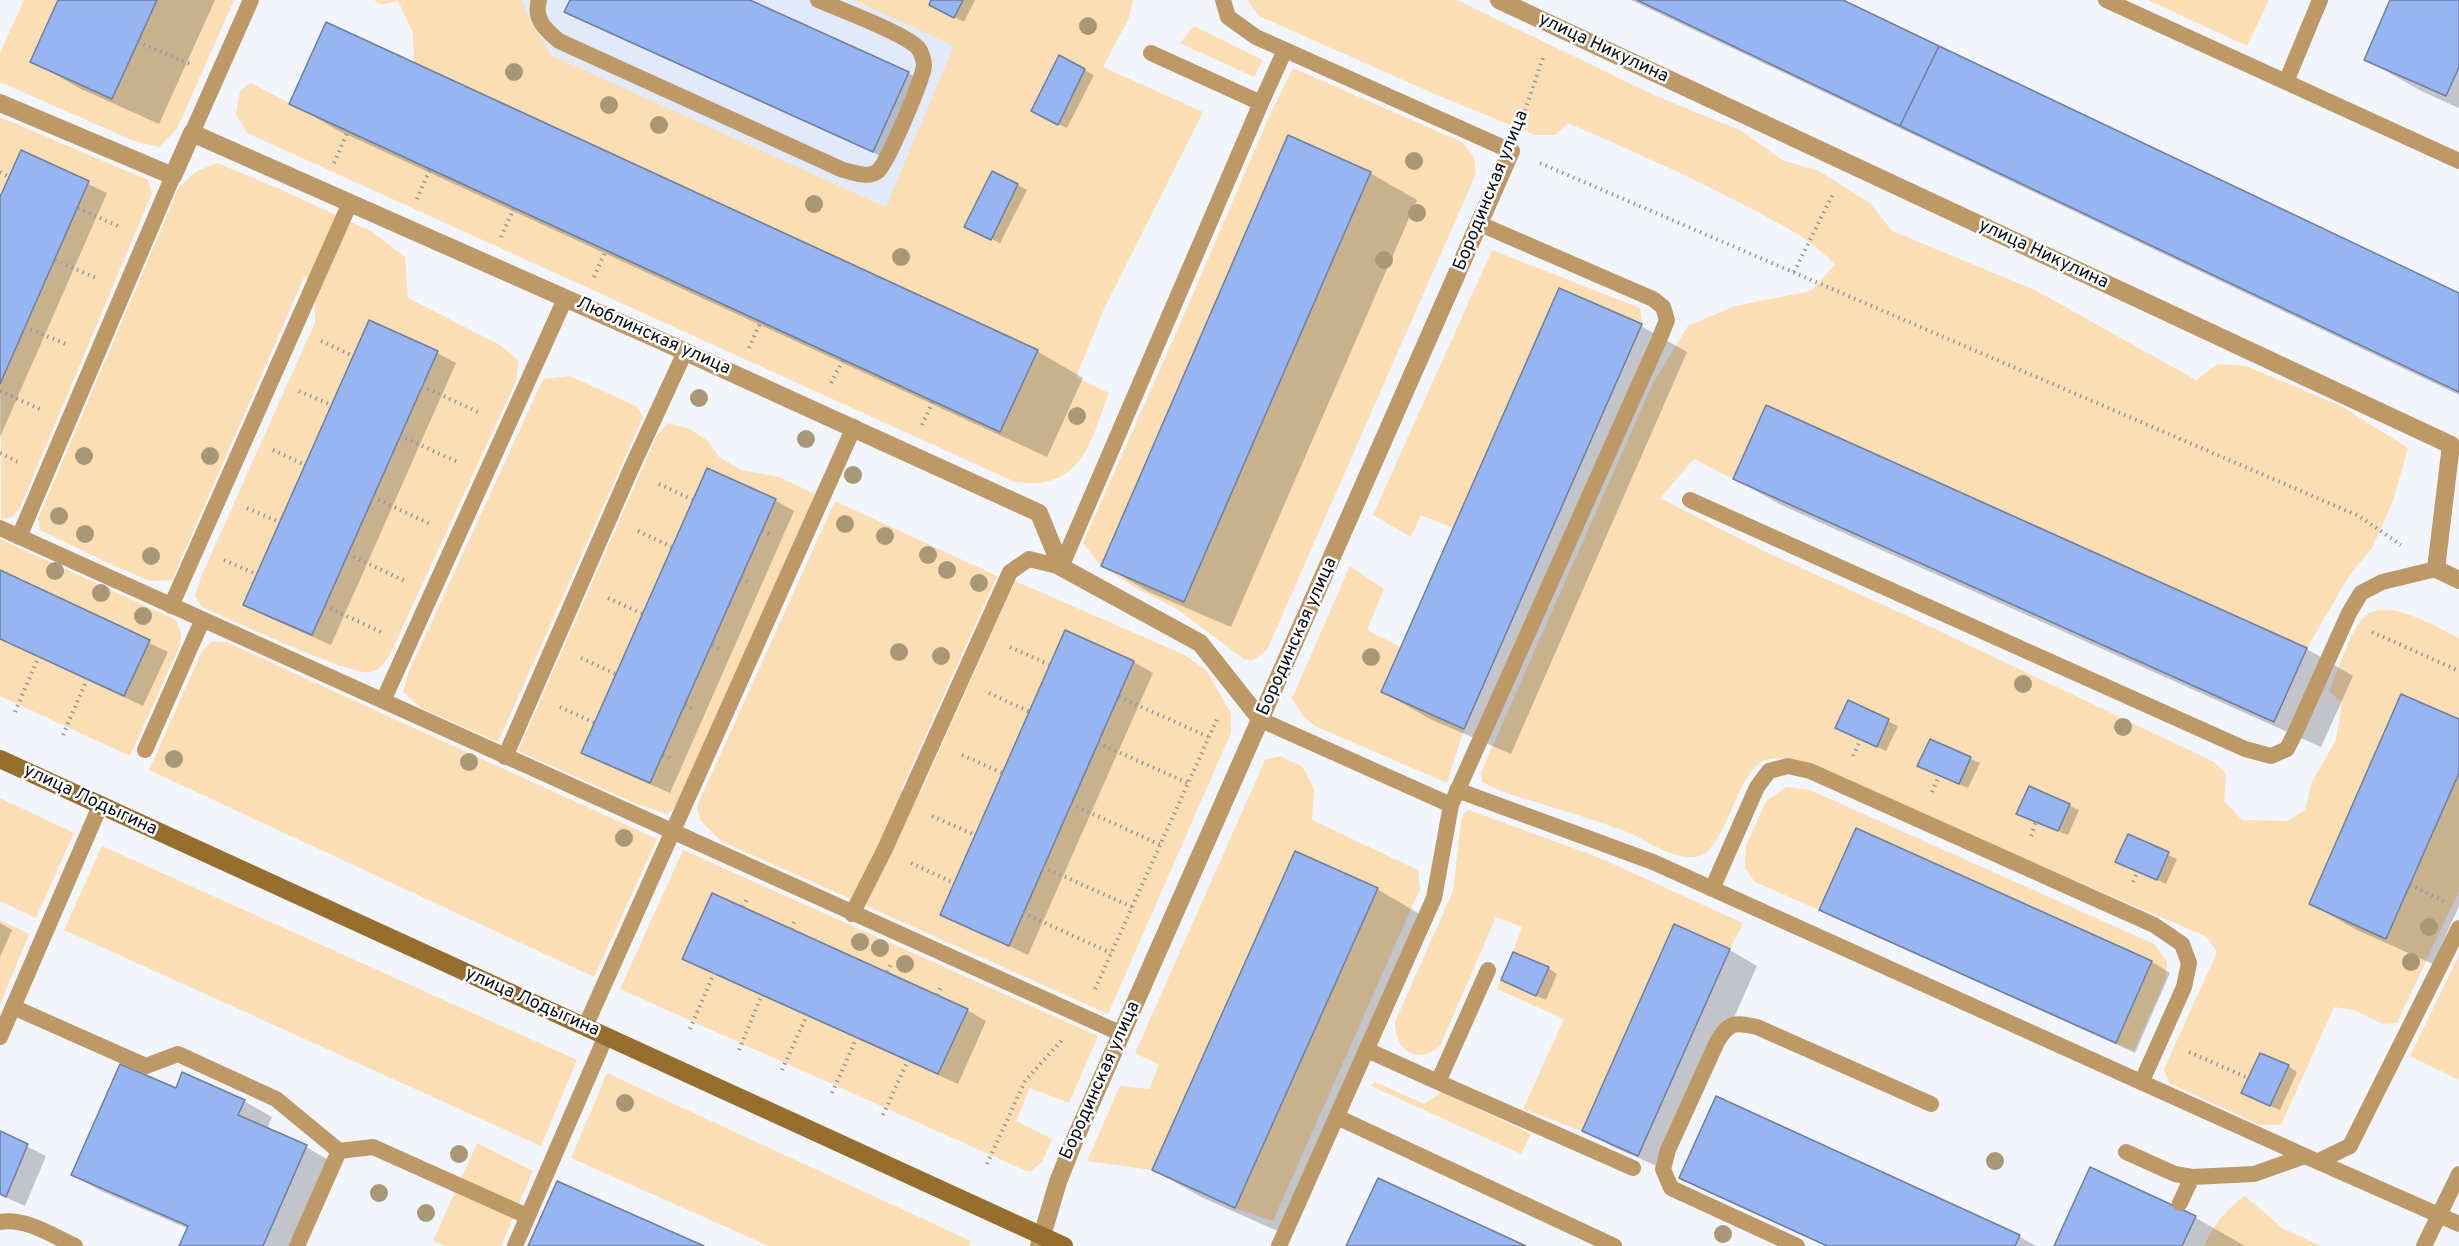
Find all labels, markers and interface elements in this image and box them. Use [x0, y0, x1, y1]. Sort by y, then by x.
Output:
street label: улица Никулина [1535, 9, 1671, 89]
street label: Бородинская улица [1450, 108, 1534, 274]
street label: улица Никулина [1975, 215, 2111, 295]
street label: Люблинская улица [572, 293, 734, 381]
street label: Бородинская улица [1253, 555, 1343, 719]
street label: улица Лодыгина [20, 761, 160, 841]
street label: улица Лодыгина [461, 964, 603, 1042]
street label: Бородинская улица [1056, 999, 1146, 1163]

